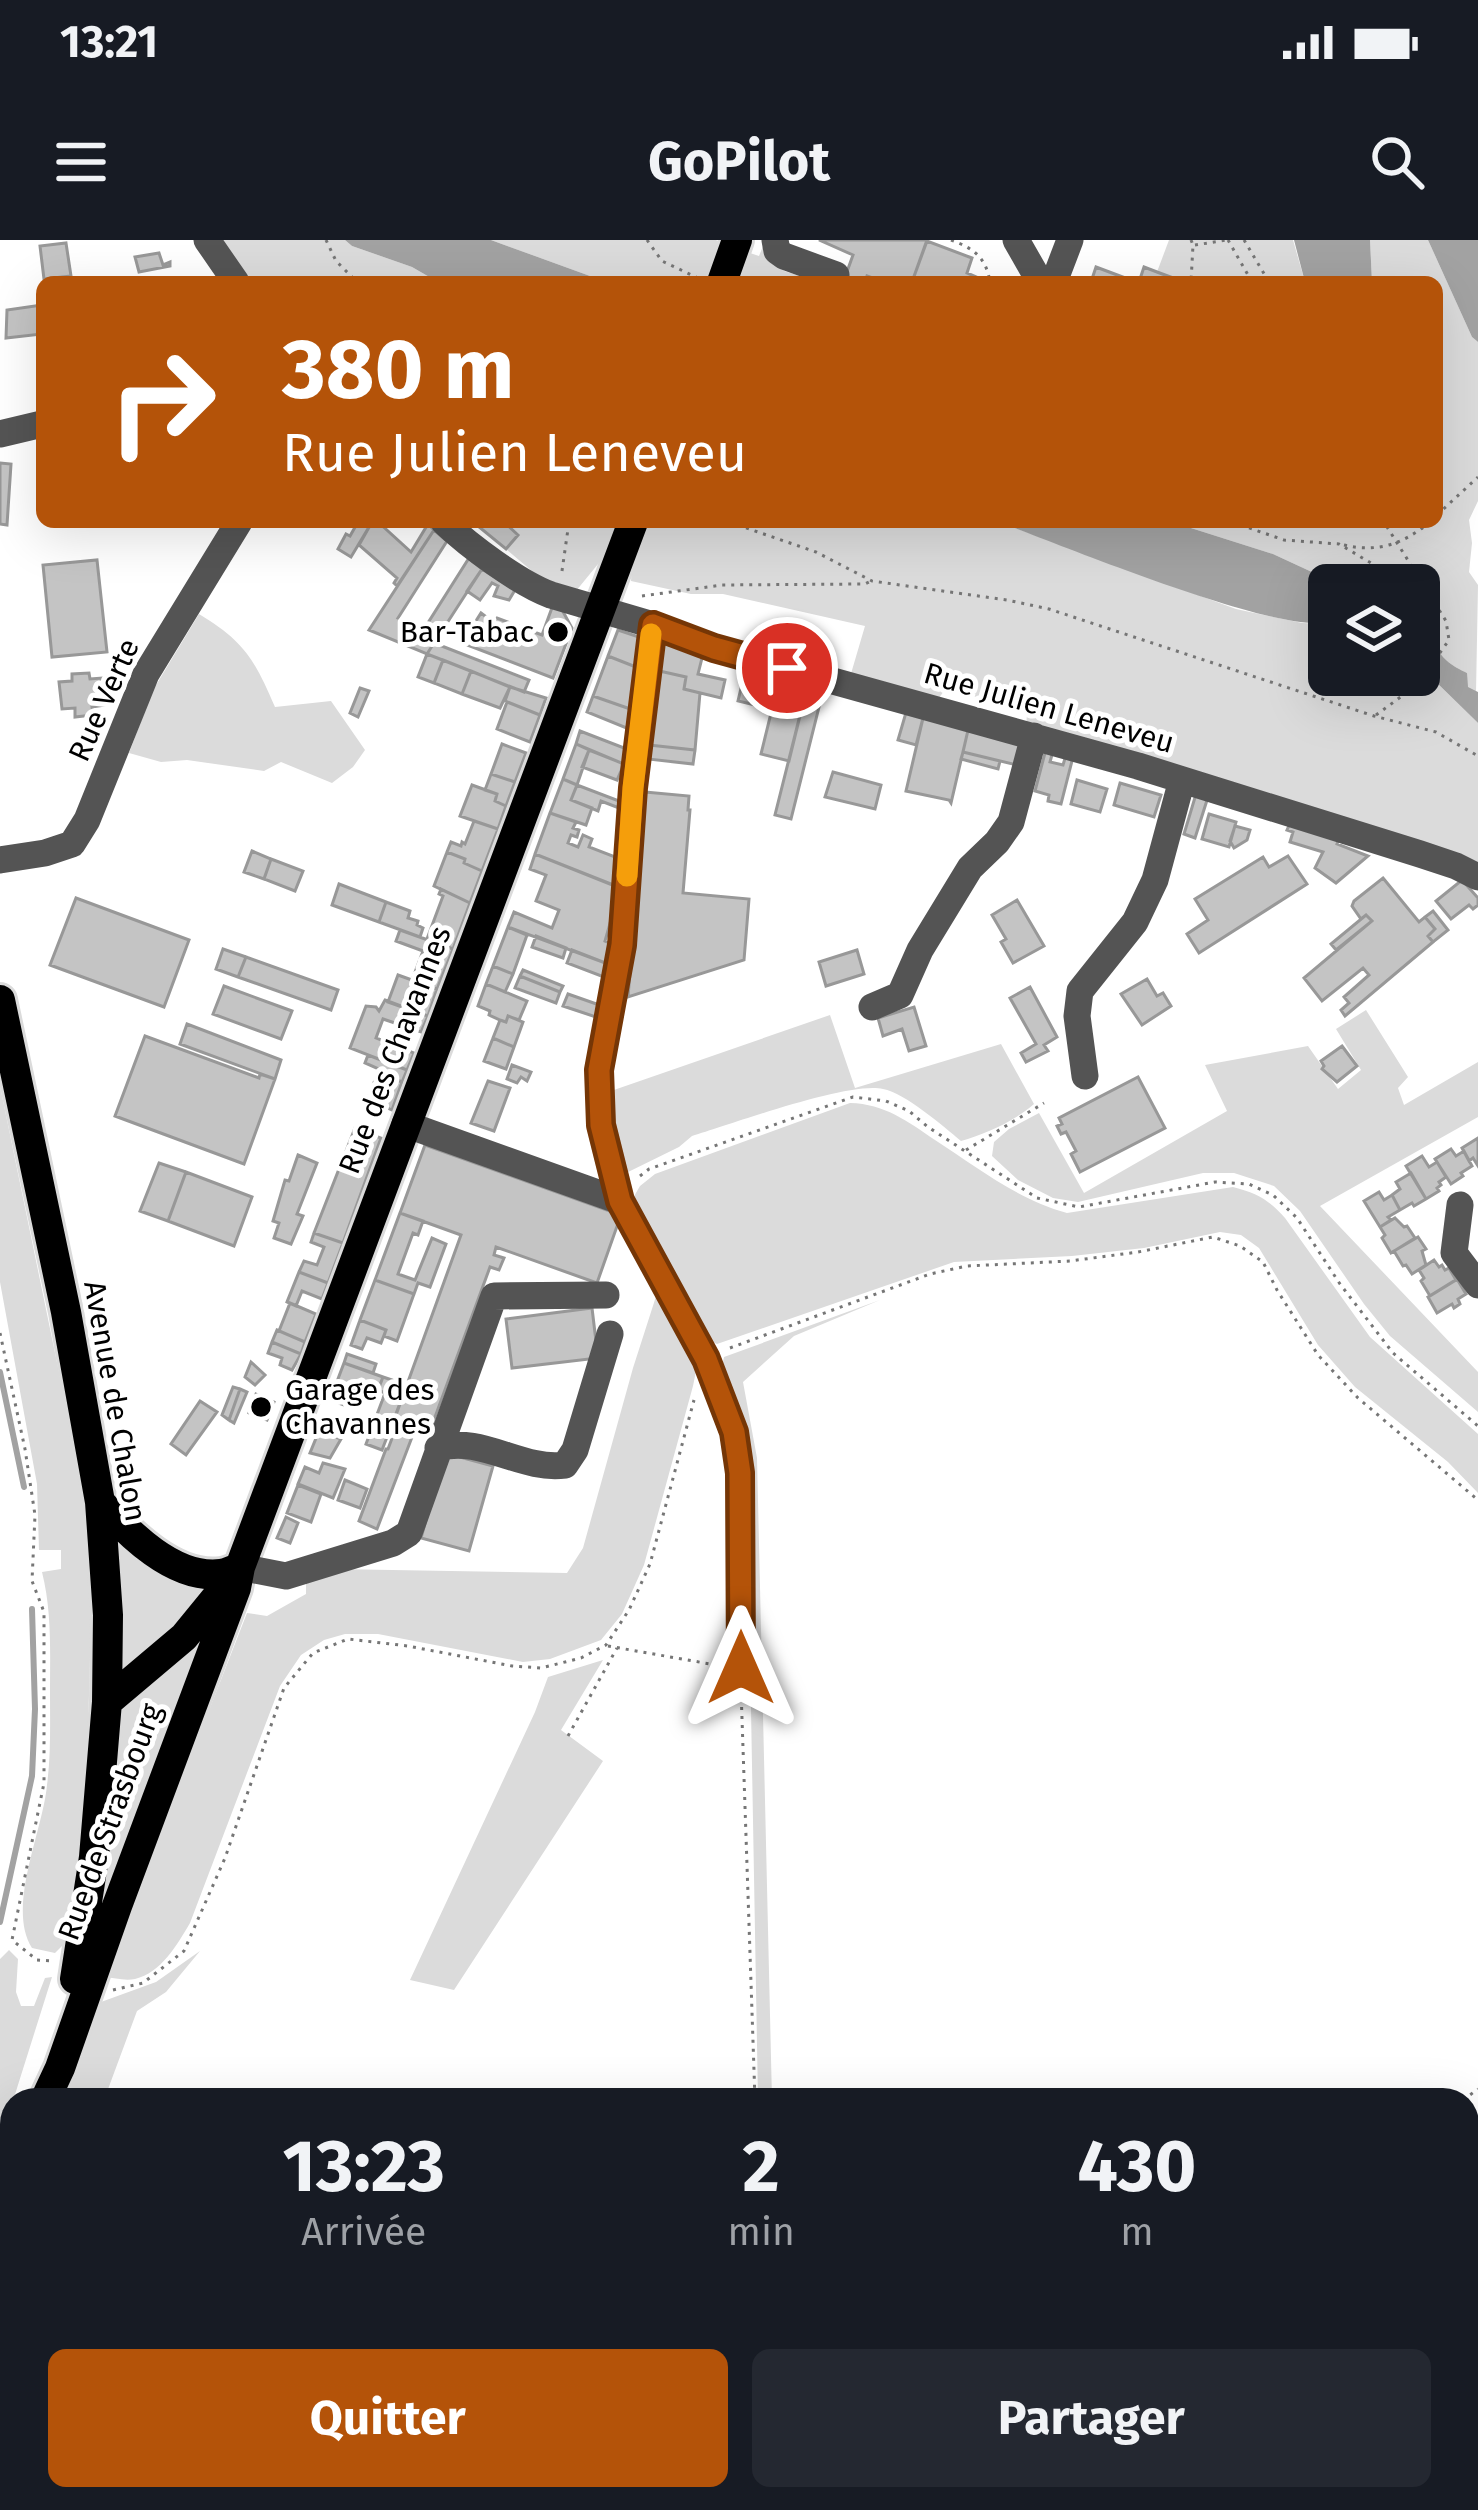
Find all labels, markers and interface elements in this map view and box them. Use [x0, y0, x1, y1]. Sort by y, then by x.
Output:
text: 13:21 [60, 15, 158, 69]
icon: menu [48, 129, 114, 195]
icon: search [1364, 129, 1430, 195]
text: GoPilot [648, 130, 830, 194]
text: 380 m [282, 319, 515, 420]
icon: right [84, 324, 240, 480]
text: Rue Julien Leneveu [282, 421, 747, 485]
map controls [1308, 564, 1440, 696]
button: layers [1308, 564, 1440, 696]
place label: Bar-Tabac [400, 614, 534, 650]
pin [736, 617, 838, 719]
marker: Bar-Tabac [545, 619, 571, 645]
street label: Rue Verte [61, 633, 147, 767]
icon: arrive [754, 635, 820, 701]
street label: Rue Julien Leneveu [920, 655, 1178, 761]
street label: Rue des Chavannes [331, 921, 459, 1179]
street label: Avenue de Chalon [76, 1278, 154, 1524]
place label: Garage des Chavannes [285, 1372, 435, 1442]
marker: Garage des Chavannes [248, 1394, 274, 1420]
position arrow [678, 1605, 804, 1731]
street label: Rue de Strasbourg [50, 1698, 170, 1945]
text: 13:23 [283, 2124, 445, 2210]
text: 2 [743, 2124, 780, 2210]
text: 430 [1077, 2124, 1196, 2210]
text: Arrivée [301, 2209, 426, 2255]
text: min [728, 2209, 795, 2255]
text: m [1120, 2209, 1154, 2255]
button: Quitter [48, 2349, 728, 2487]
button: Partager [752, 2349, 1431, 2487]

